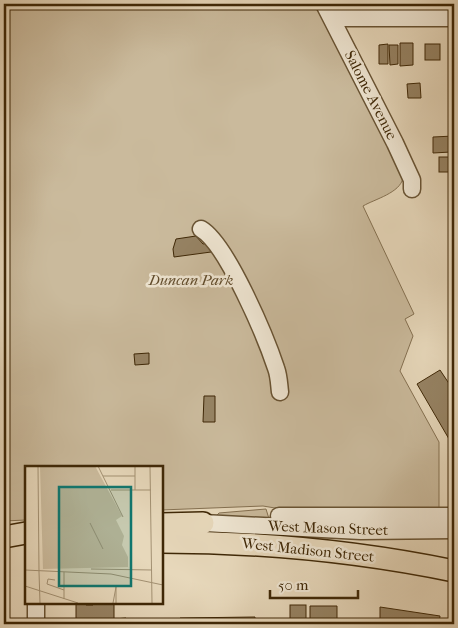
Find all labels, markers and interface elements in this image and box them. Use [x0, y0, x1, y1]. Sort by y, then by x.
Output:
street label: Salome Avenue [341, 47, 401, 143]
park label: Duncan Park [148, 271, 233, 289]
inset map [25, 466, 162, 603]
street label: West Mason Street [266, 517, 389, 539]
street label: West Madison Street [240, 534, 376, 566]
scale bar [270, 568, 358, 600]
text: 50 m [278, 576, 309, 594]

